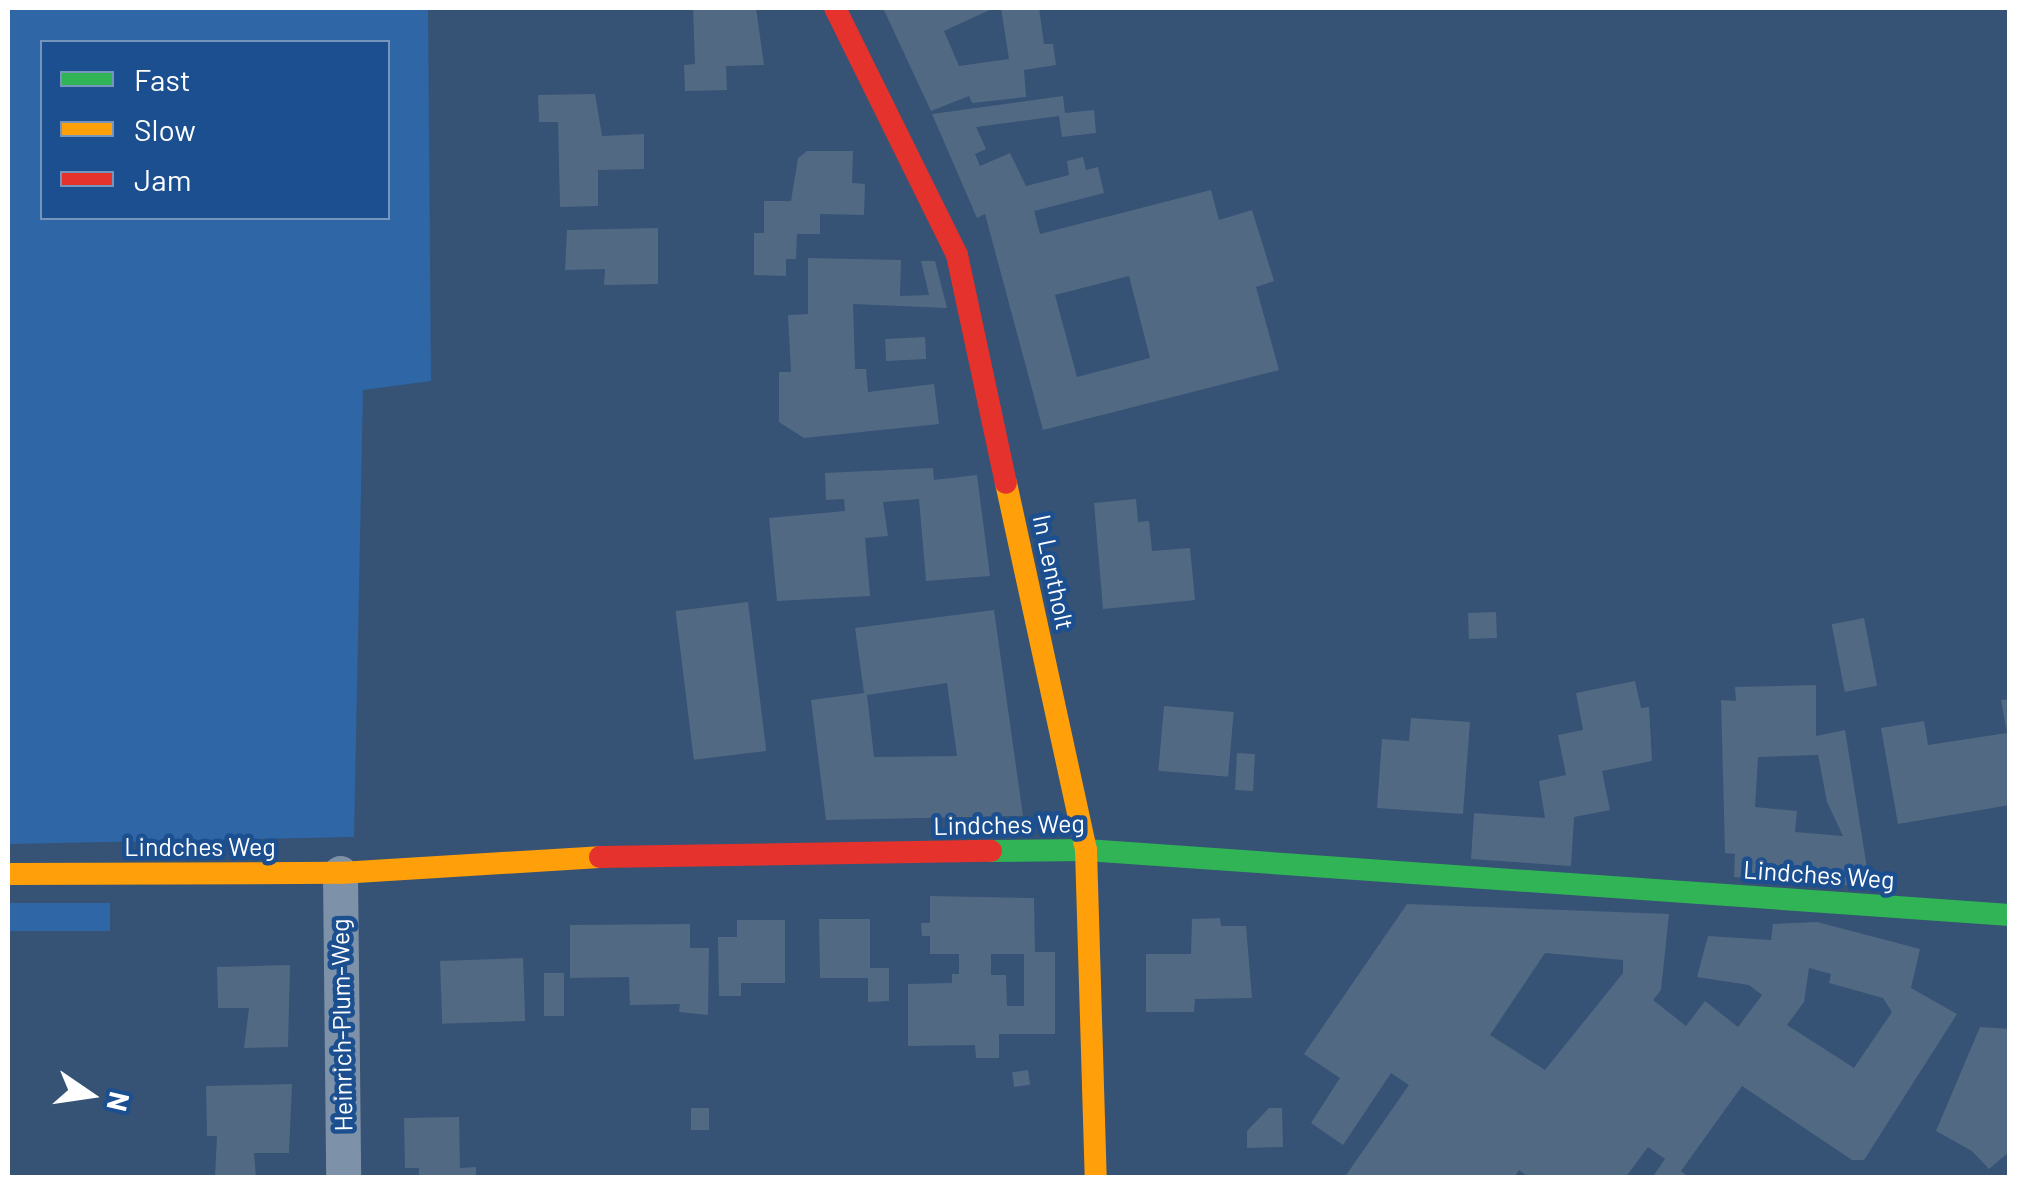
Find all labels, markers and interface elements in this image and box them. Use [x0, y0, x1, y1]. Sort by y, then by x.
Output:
legend [40, 40, 390, 220]
text: Fast [134, 61, 191, 97]
text: Slow [134, 111, 196, 147]
text: Jam [134, 161, 191, 197]
street label: In Lentholt [1027, 512, 1081, 632]
street label: Lindches Weg [933, 808, 1085, 840]
street label: Lindches Weg [124, 831, 276, 861]
street label: Lindches Weg [1742, 854, 1896, 894]
street label: Heinrich-Plum-Weg [324, 918, 358, 1132]
north arrow [40, 1045, 140, 1145]
text: N [101, 1089, 138, 1115]

